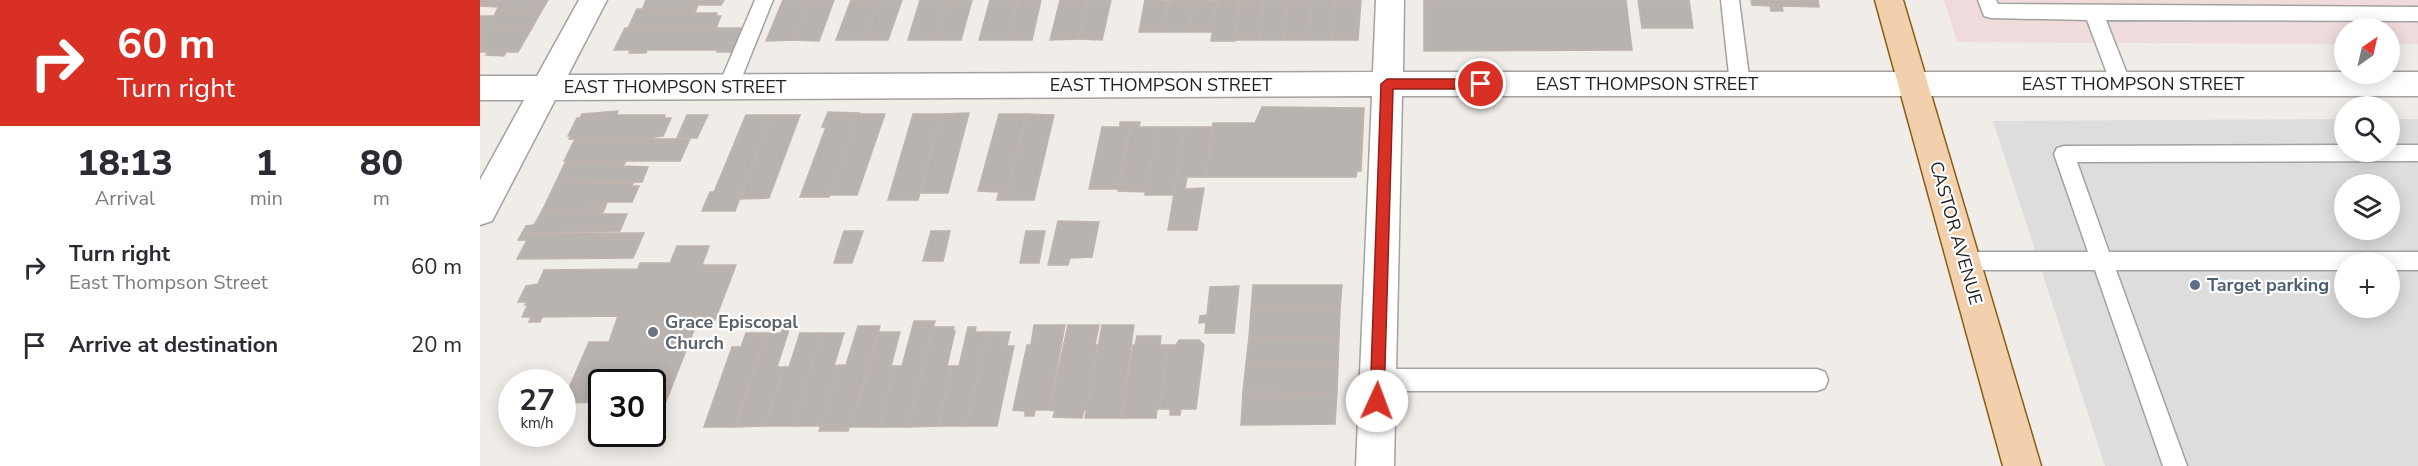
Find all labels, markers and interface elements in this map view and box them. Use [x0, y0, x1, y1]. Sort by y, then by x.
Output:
text: 60 m [117, 16, 216, 73]
north arrow [2334, 18, 2400, 84]
map controls [2334, 18, 2400, 318]
icon: right [18, 24, 96, 102]
pin [1455, 58, 1506, 109]
icon: arrive [1464, 67, 1497, 100]
text: Turn right [117, 70, 235, 107]
street label: EAST THOMPSON STREET [1536, 72, 1759, 96]
street label: EAST THOMPSON STREET [2022, 72, 2245, 96]
street label: EAST THOMPSON STREET [1050, 73, 1273, 97]
street label: EAST THOMPSON STREET [564, 75, 787, 99]
button: search [2334, 96, 2400, 162]
text: 18:13 [77, 139, 173, 188]
text: 1 [255, 139, 277, 188]
text: 80 [360, 139, 403, 188]
street label: CASTOR AVENUE [1924, 159, 1988, 307]
button: layers [2334, 174, 2400, 240]
text: Arrival [95, 185, 155, 212]
text: min [250, 185, 283, 212]
text: m [373, 185, 390, 212]
text: Turn right [69, 239, 170, 269]
icon: right [18, 251, 51, 284]
text: 60 m [411, 252, 462, 282]
button: + [2334, 252, 2400, 318]
text: East Thompson Street [69, 269, 268, 296]
place label: Target parking [2207, 273, 2329, 297]
marker: Target parking [2188, 278, 2202, 292]
place label: Grace Episcopal Church [665, 310, 798, 355]
marker: Grace Episcopal Church [646, 325, 660, 339]
icon: arrive [18, 329, 51, 362]
text: Arrive at destination [69, 330, 278, 360]
text: 20 m [411, 330, 462, 360]
speed limit sign: 30 [588, 369, 666, 447]
position arrow [1345, 369, 1409, 433]
text: 27 [519, 380, 555, 421]
text: km/h [520, 413, 554, 433]

